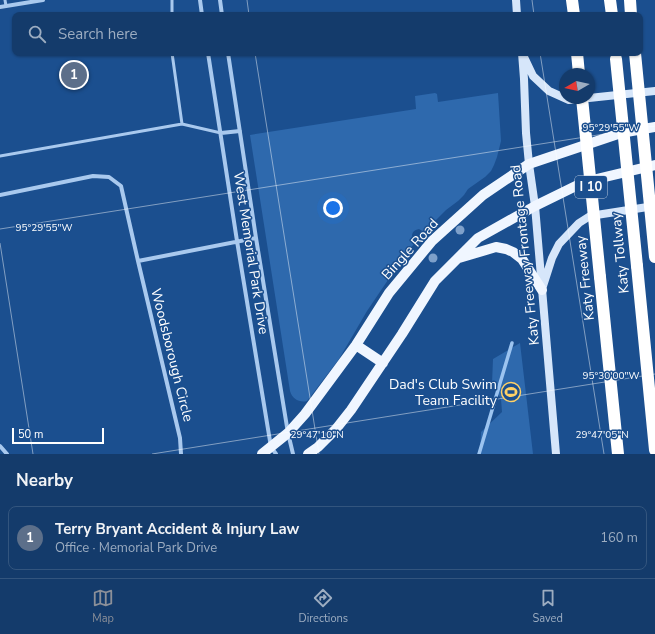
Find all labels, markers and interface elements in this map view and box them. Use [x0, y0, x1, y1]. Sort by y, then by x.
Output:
search box [12, 12, 643, 56]
icon: search [26, 23, 48, 45]
text: Search here [58, 24, 138, 44]
pin: 1 [61, 60, 87, 90]
north arrow [559, 68, 595, 104]
text: 95°29'55"W [583, 121, 639, 135]
street label: Katy Freeway Frontage Road [506, 164, 544, 346]
street label: West Memorial Park Drive [229, 170, 273, 336]
road number: I 10 [575, 176, 607, 198]
your location [323, 198, 343, 218]
street label: Katy Tollway [606, 211, 634, 294]
street label: Bingle Road [377, 214, 443, 284]
text: 95°29'55"W [16, 221, 72, 235]
street label: Katy Freeway [571, 234, 599, 321]
street label: Woodsborough Circle [146, 286, 198, 424]
text: 95°30'00"W [583, 369, 639, 383]
place label: Dad's Club Swim Team Facility [389, 375, 498, 410]
sports icon: Dad's Club Swim Team Facility [500, 381, 522, 403]
scale bar [12, 426, 104, 445]
text: 50 m [18, 427, 43, 442]
text: 29°47'10"N [290, 428, 344, 442]
text: 29°47'05"N [575, 428, 629, 442]
text: Nearby [16, 469, 73, 492]
text: Terry Bryant Accident & Injury Law [55, 519, 299, 539]
text: 1 [26, 529, 34, 547]
text: 160 m [600, 529, 638, 547]
text: Office · Memorial Park Drive [55, 539, 217, 557]
tab: Map [92, 587, 114, 626]
tab: Directions [298, 587, 348, 626]
tab: Saved [532, 587, 563, 626]

